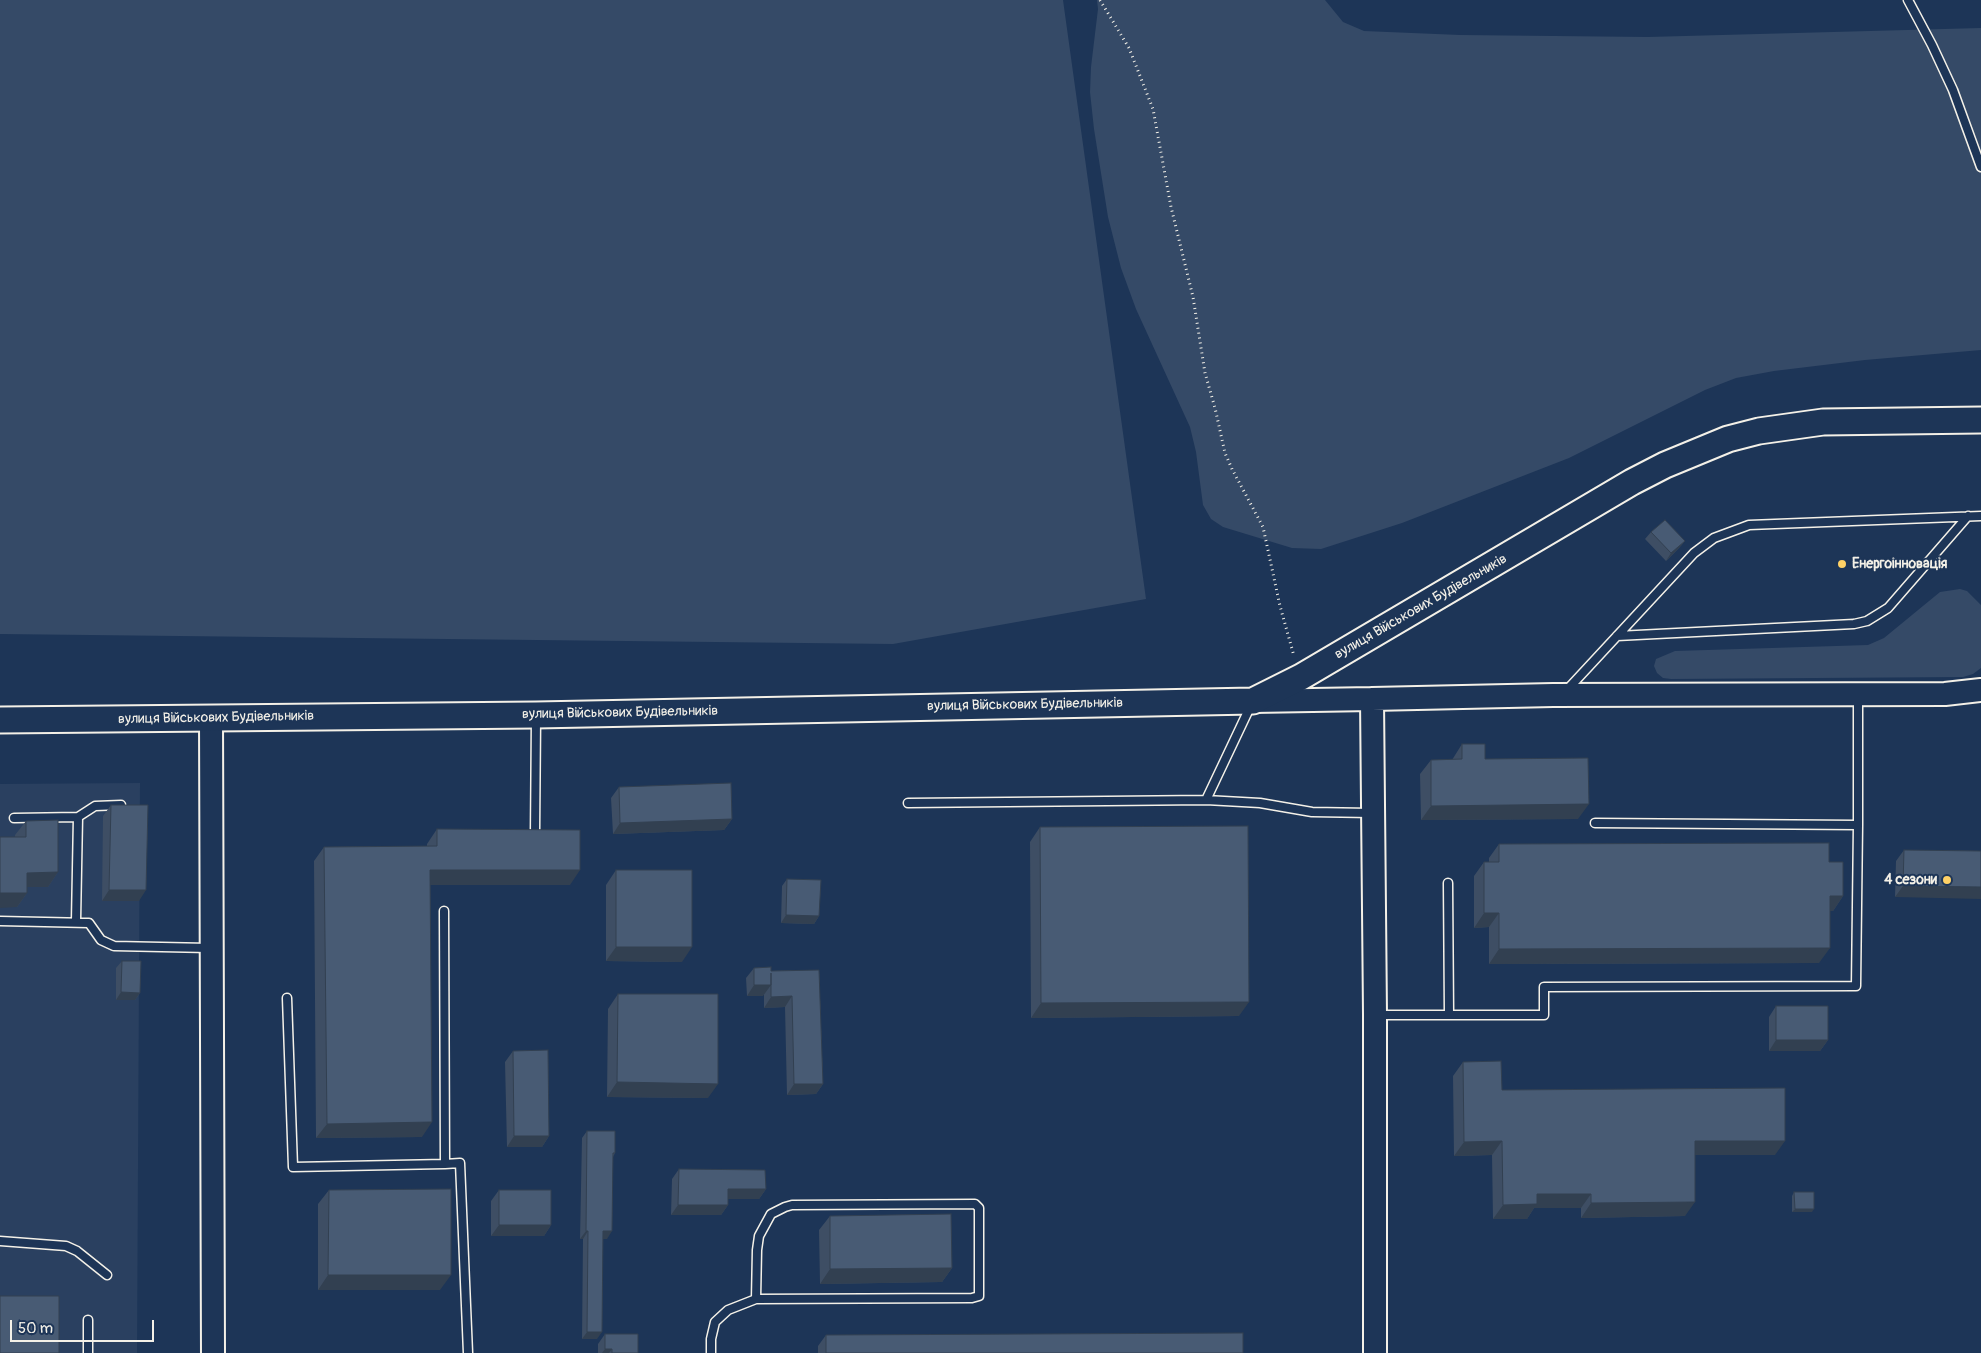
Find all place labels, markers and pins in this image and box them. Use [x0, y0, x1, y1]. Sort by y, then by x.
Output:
place label: Енергоінновація [1852, 556, 1947, 572]
marker: Енергоінновація [1836, 558, 1848, 570]
place label: 4 сезони [1884, 872, 1937, 888]
marker: 4 сезони [1941, 874, 1953, 886]

